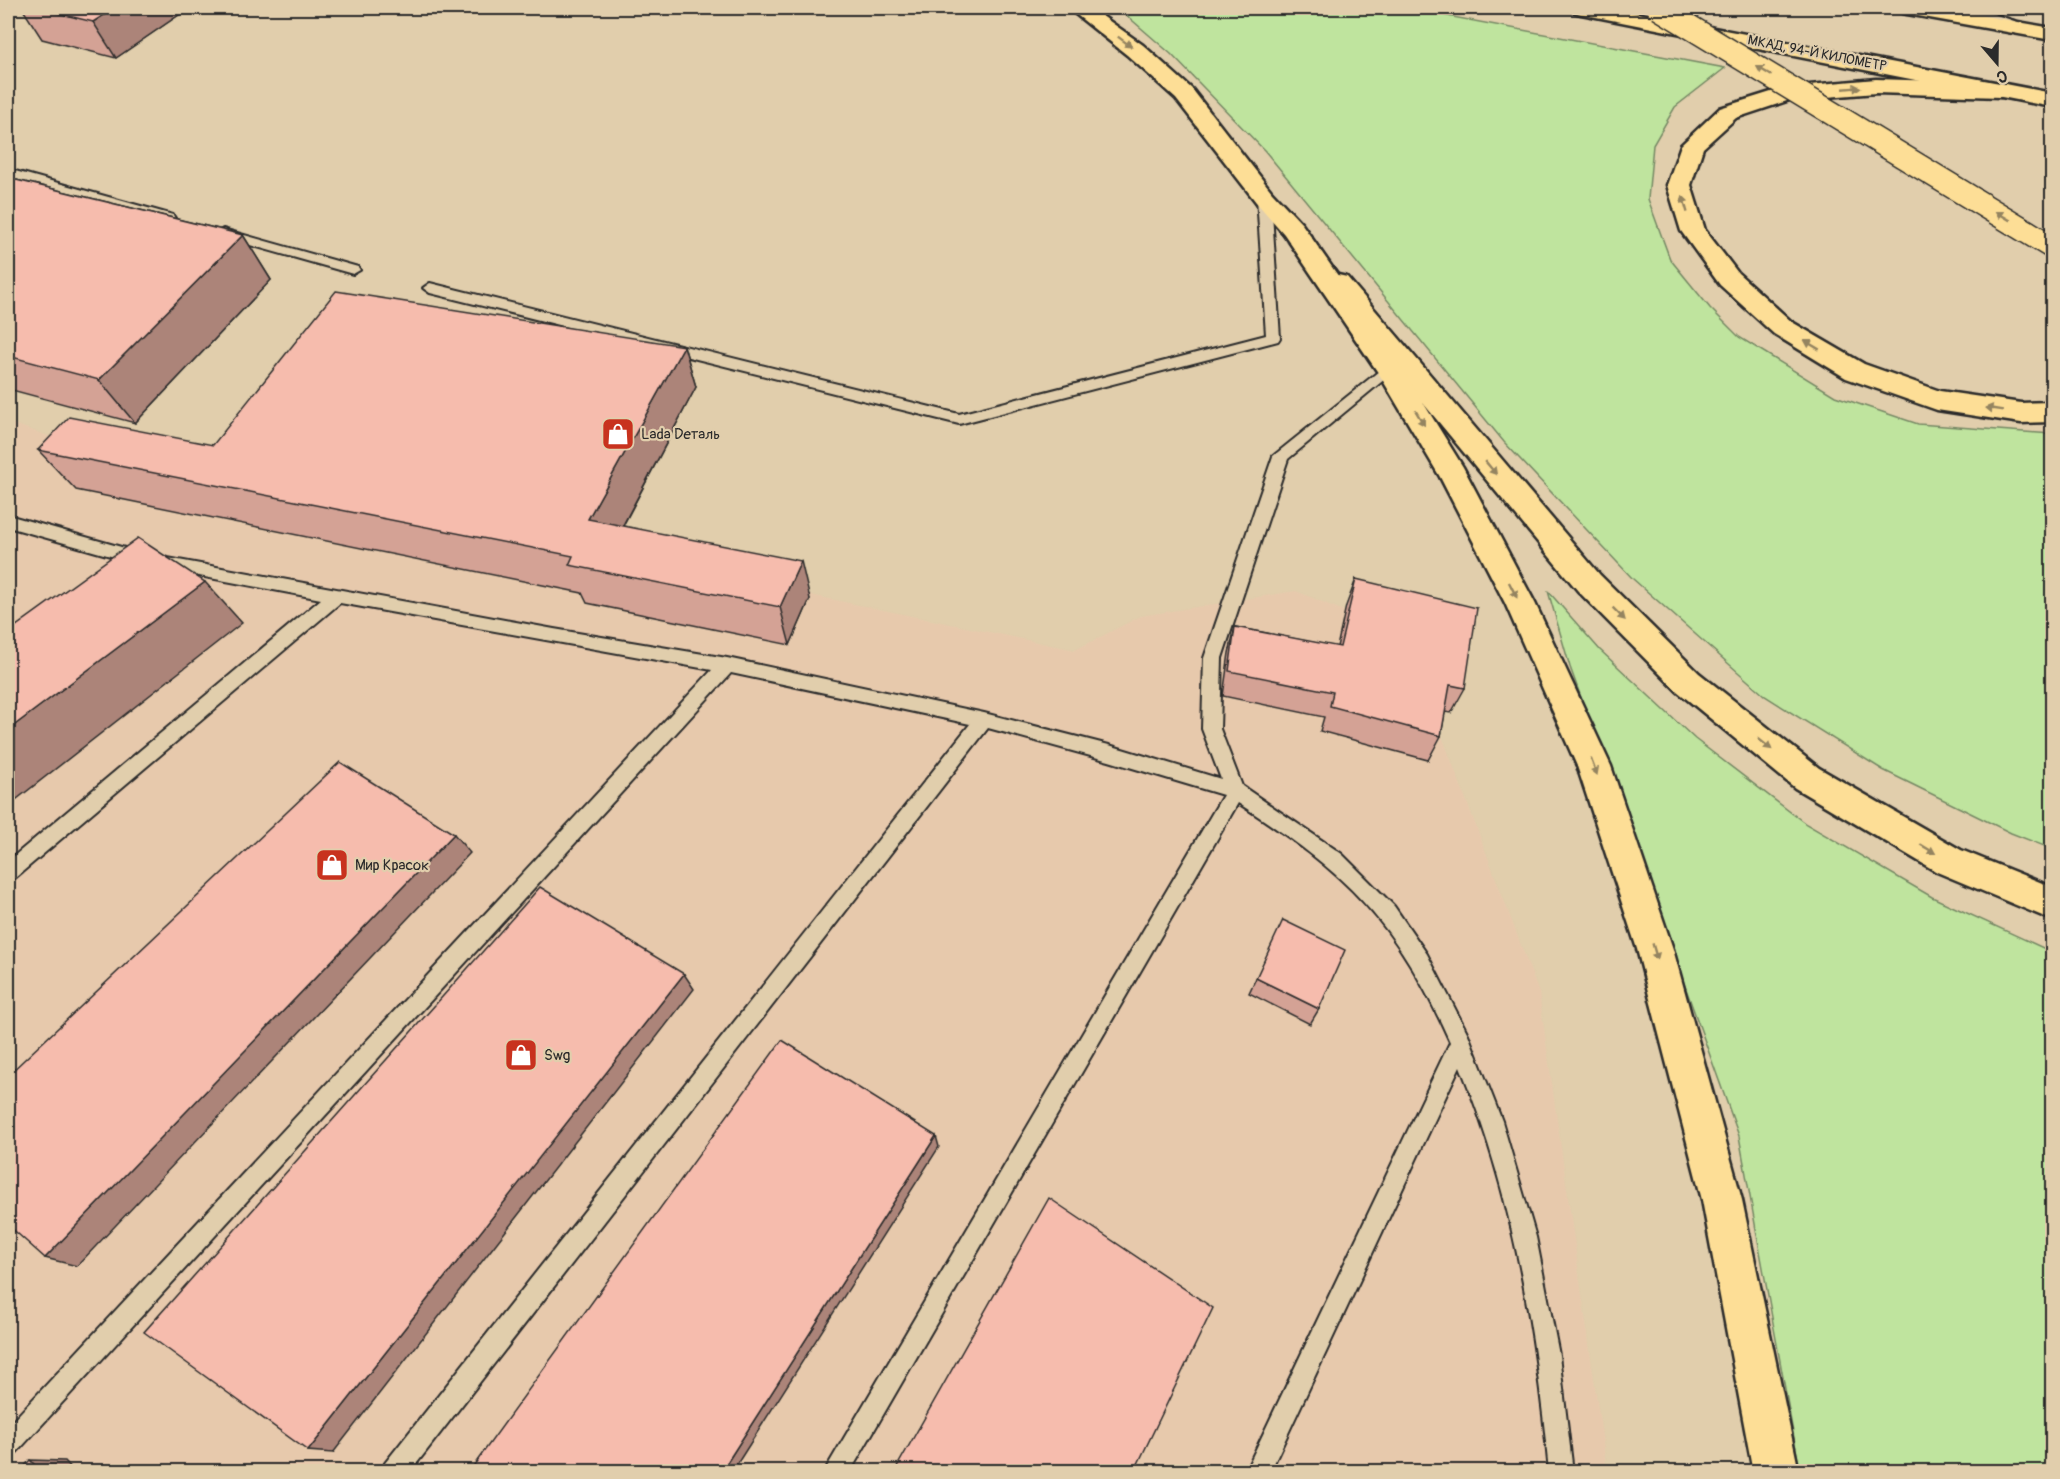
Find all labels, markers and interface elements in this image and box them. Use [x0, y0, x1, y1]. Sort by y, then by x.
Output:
street label: МКАД, 94-Й КИЛОМЕТР [1746, 31, 1888, 75]
north arrow [1967, 33, 2027, 93]
one-way arrow [1117, 36, 1133, 49]
text: С [1994, 65, 2010, 87]
one-way arrow [1756, 66, 1772, 77]
one-way arrow [1842, 83, 1861, 93]
one-way arrow [1680, 195, 1689, 213]
one-way arrow [1994, 211, 2011, 222]
one-way arrow [1804, 340, 1820, 351]
one-way arrow [1985, 405, 2004, 414]
one-way arrow [1414, 410, 1425, 426]
shop icon: Lada Dеталь [600, 416, 636, 452]
place label: Lada Dеталь [641, 425, 720, 444]
one-way arrow [1484, 460, 1497, 475]
one-way arrow [1508, 581, 1518, 598]
one-way arrow [1612, 607, 1627, 621]
one-way arrow [1757, 737, 1772, 749]
one-way arrow [1590, 758, 1599, 776]
one-way arrow [1920, 844, 1936, 855]
shop icon: Мир Красок [314, 847, 350, 883]
place label: Мир Красок [355, 856, 429, 875]
one-way arrow [1651, 943, 1660, 961]
shop icon: Swg [503, 1037, 539, 1073]
place label: Swg [544, 1046, 570, 1065]

